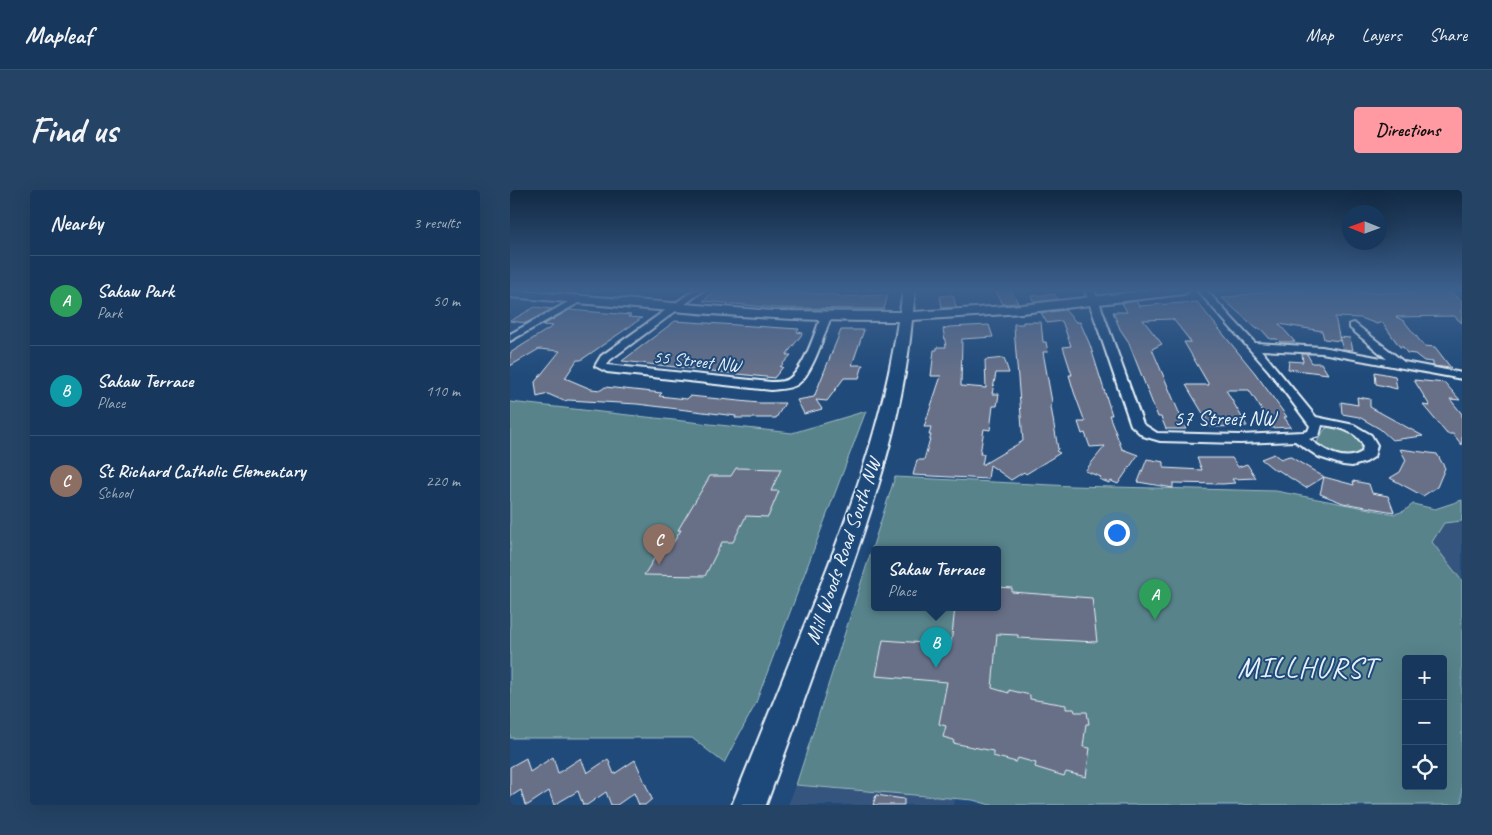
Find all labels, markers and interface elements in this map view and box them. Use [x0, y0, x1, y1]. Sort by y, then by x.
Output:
text: Mapleaf [25, 20, 92, 50]
text: Map [1306, 24, 1334, 46]
text: Layers [1362, 24, 1401, 46]
text: Share [1429, 24, 1467, 46]
button: Directions [1354, 107, 1462, 153]
text: Find us [30, 108, 117, 153]
north arrow [1342, 205, 1387, 250]
text: Nearby [50, 210, 103, 236]
text: 3 results [413, 213, 460, 233]
text: Sakaw Park [97, 279, 174, 303]
text: A [62, 291, 70, 311]
text: 50 m [433, 291, 460, 311]
text: Park [97, 303, 122, 323]
street label: 55 Street NW [652, 345, 744, 377]
text: Sakaw Terrace [97, 369, 193, 393]
text: B [62, 381, 70, 401]
text: 110 m [426, 381, 460, 401]
text: Place [97, 393, 125, 413]
street label: 57 Street NW [1174, 405, 1278, 431]
street label: Mill Woods Road South NW [799, 452, 888, 647]
text: St Richard Catholic Elementary [97, 459, 305, 483]
text: C [62, 471, 70, 491]
text: 220 m [426, 471, 460, 491]
text: School [97, 483, 131, 503]
your location [1104, 520, 1130, 546]
pin: C [643, 524, 675, 565]
popup [871, 546, 1001, 611]
text: Sakaw Terrace [888, 557, 984, 581]
pin: A [1139, 579, 1171, 620]
text: Place [888, 581, 916, 601]
pin: B [920, 627, 952, 668]
district label: MILLHURST [1237, 649, 1381, 686]
map controls [1402, 655, 1447, 790]
button: + [1402, 655, 1447, 700]
button: − [1402, 700, 1447, 745]
button: locate [1402, 745, 1447, 790]

